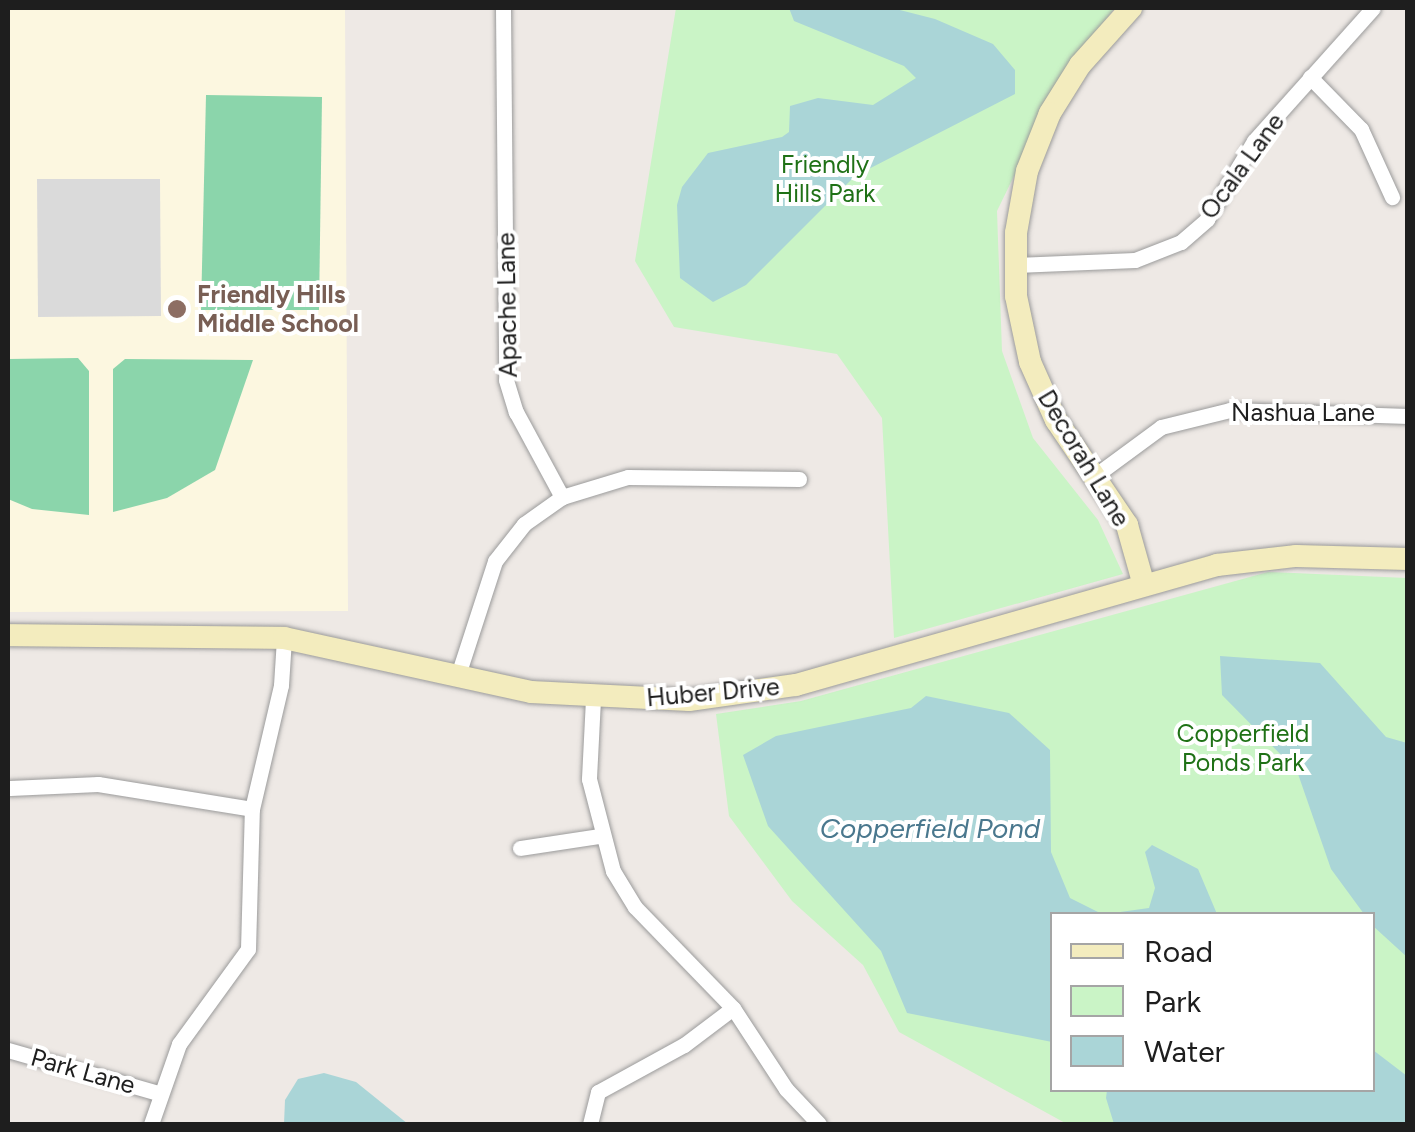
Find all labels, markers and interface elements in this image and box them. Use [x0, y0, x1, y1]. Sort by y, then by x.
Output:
street label: Ocala Lane [1194, 107, 1290, 225]
park label: Friendly Hills Park [775, 150, 875, 209]
street label: Apache Lane [491, 232, 523, 378]
place label: Friendly Hills Middle School [197, 280, 359, 339]
marker: Friendly Hills Middle School [166, 298, 188, 320]
street label: Decorah Lane [1032, 384, 1136, 532]
street label: Nashua Lane [1231, 397, 1375, 427]
street label: Huber Drive [645, 671, 781, 713]
park label: Copperfield Ponds Park [1177, 719, 1309, 778]
water label: Copperfield Pond [820, 811, 1040, 845]
legend [1050, 912, 1375, 1092]
text: Road [1144, 933, 1213, 970]
text: Park [1144, 983, 1201, 1020]
text: Water [1144, 1033, 1225, 1070]
street label: Park Lane [27, 1042, 139, 1100]

